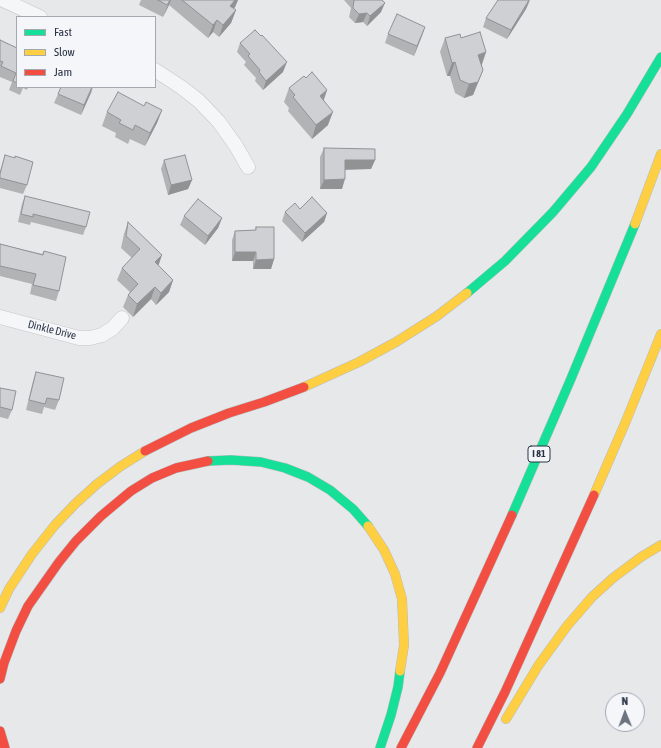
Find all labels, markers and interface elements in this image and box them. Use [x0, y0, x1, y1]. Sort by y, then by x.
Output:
legend [16, 16, 156, 88]
text: Fast [54, 25, 72, 39]
text: Slow [54, 45, 75, 59]
text: Jam [54, 65, 72, 79]
street label: Dinkle Drive [26, 318, 78, 342]
road number: I 81 [528, 446, 550, 462]
north arrow [605, 692, 645, 732]
text: N [621, 695, 628, 707]

